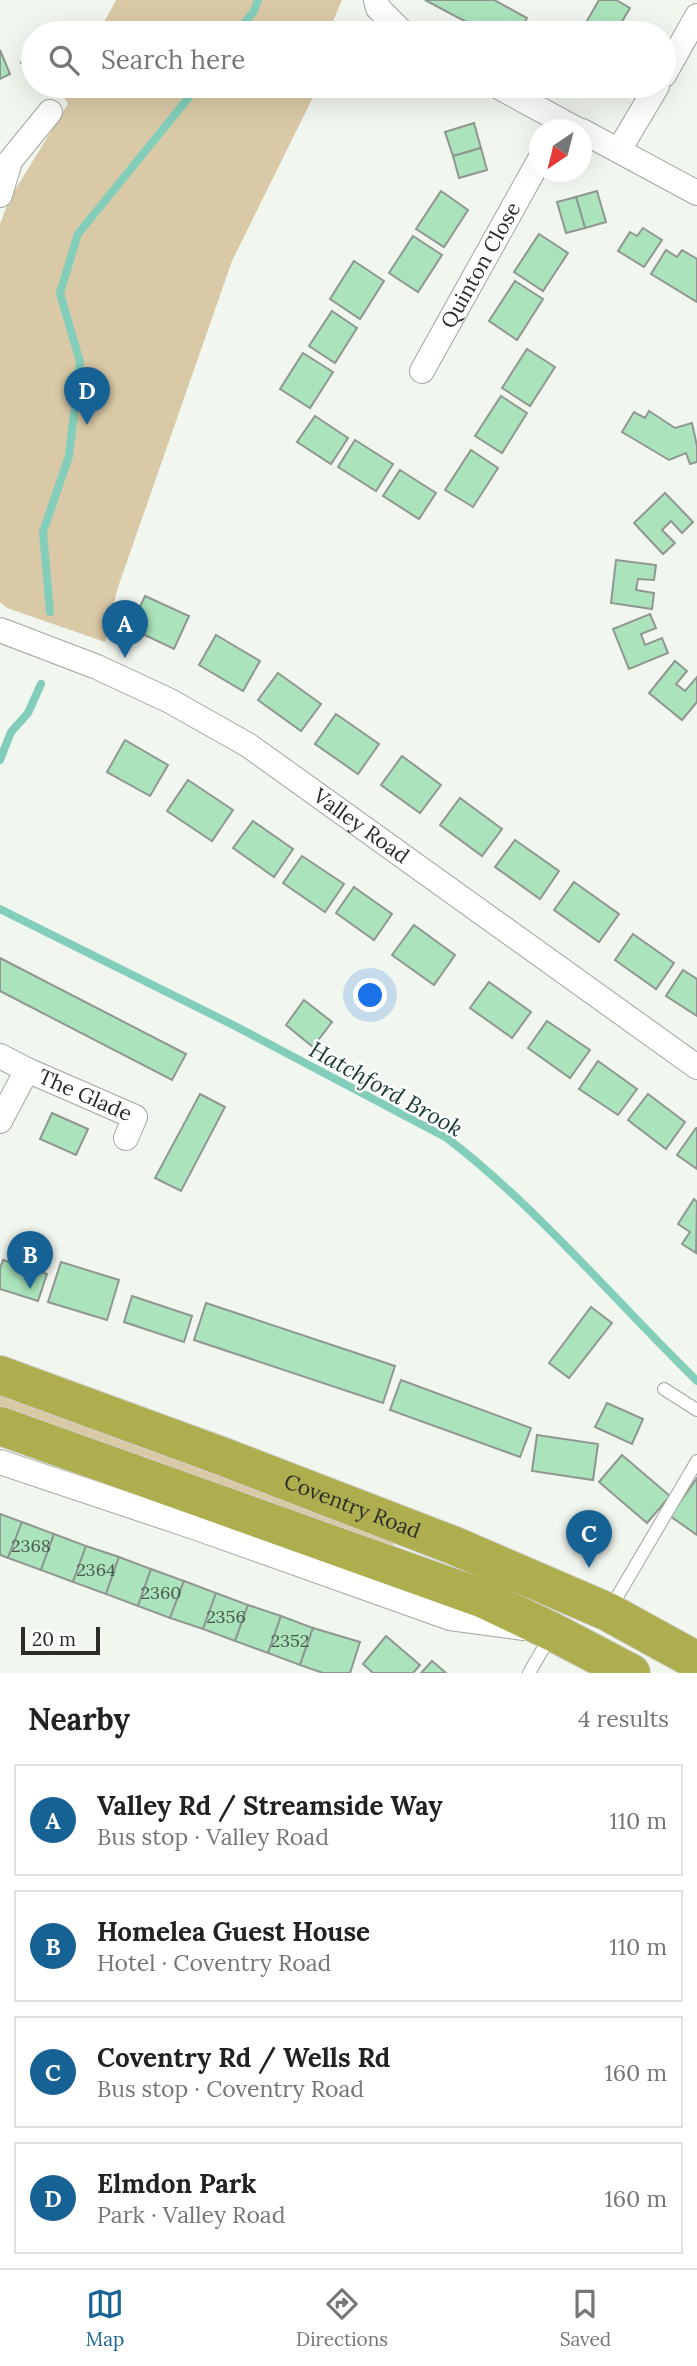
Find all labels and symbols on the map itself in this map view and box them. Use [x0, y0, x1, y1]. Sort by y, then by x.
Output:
north arrow [529, 119, 592, 182]
street label: Quinton Close [435, 197, 526, 333]
pin: D [64, 367, 110, 425]
pin: A [102, 600, 148, 658]
street label: Valley Road [307, 781, 415, 869]
your location [353, 978, 387, 1012]
water label: Hatchford Brook [304, 1034, 468, 1143]
street label: The Glade [34, 1063, 136, 1127]
pin: B [7, 1231, 53, 1289]
street label: Coventry Road [280, 1467, 425, 1544]
pin: C [566, 1510, 612, 1568]
house number: 2368 [11, 1534, 51, 1557]
house number: 2364 [76, 1558, 116, 1581]
house number: 2360 [140, 1581, 182, 1604]
house number: 2356 [206, 1605, 246, 1628]
scale bar [21, 1624, 100, 1656]
house number: 2352 [271, 1629, 309, 1652]

